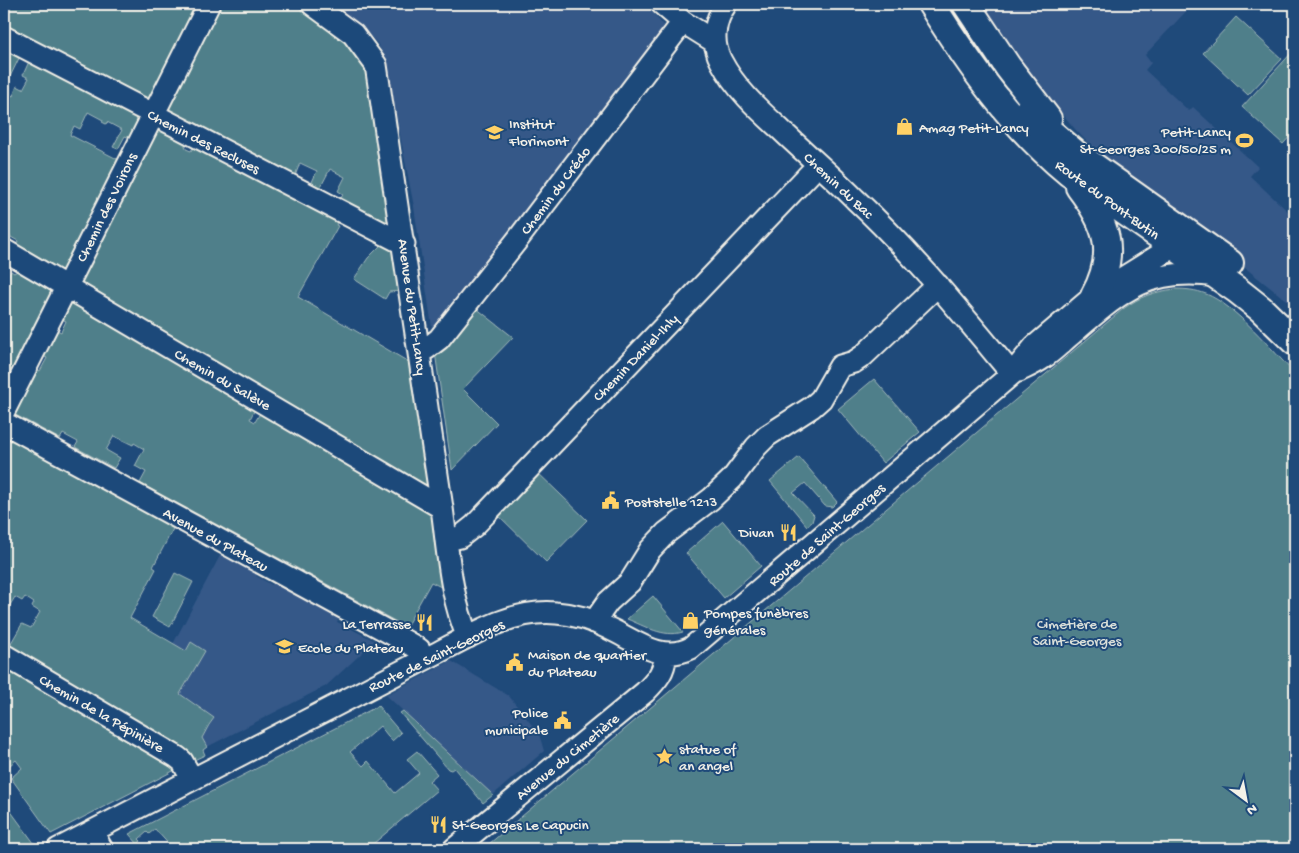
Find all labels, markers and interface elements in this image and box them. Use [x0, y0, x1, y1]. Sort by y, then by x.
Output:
street label: Chemin des Recluses [144, 107, 263, 179]
place label: Institut Florimont [508, 116, 570, 151]
shop icon: Amag Petit-Lancy [895, 117, 915, 137]
place label: Amag Petit-Lancy [919, 120, 1029, 138]
school or university icon: Institut Florimont [485, 122, 505, 142]
place label: Petit-Lancy St-Georges 300/50/25 m [1080, 124, 1232, 159]
sports icon: Petit-Lancy St-Georges 300/50/25 m [1235, 130, 1255, 150]
street label: Chemin du Crédo [518, 143, 596, 239]
street label: Chemin des Voirons [74, 150, 142, 265]
street label: Chemin du Bac [799, 150, 877, 224]
street label: Route du Pont-Butin [1051, 157, 1163, 245]
street label: Avenue du Petit-Lancy [393, 238, 430, 377]
street label: Chemin Daniel-Ihly [590, 310, 683, 406]
street label: Chemin du Salève [170, 346, 274, 416]
street label: Route de Saint-Georges [765, 480, 890, 591]
public building icon: Poststelle 1213 [601, 491, 621, 511]
place label: Poststelle 1213 [624, 494, 717, 512]
street label: Avenue du Plateau [159, 504, 271, 577]
restaurant icon: Divan [778, 522, 798, 542]
place label: Divan [738, 525, 774, 543]
place label: Pompes funèbres générales [703, 605, 808, 640]
shop icon: Pompes funèbres générales [680, 611, 700, 631]
restaurant icon: La Terrasse [415, 613, 435, 633]
place label: La Terrasse [342, 616, 411, 634]
street label: Route de Saint-Georges [366, 616, 508, 697]
park label: Cimetière de Saint-Georges [1033, 616, 1122, 651]
school or university icon: Ecole du Plateau [274, 637, 294, 657]
place label: Ecole du Plateau [298, 640, 403, 658]
place label: Maison de quartier du Plateau [528, 647, 648, 682]
public building icon: Maison de quartier du Plateau [504, 653, 524, 673]
street label: Chemin de la Pépinière [35, 672, 167, 758]
place label: Police municipale [485, 705, 548, 740]
street label: Avenue du Cimetière [513, 710, 624, 805]
public building icon: Police municipale [552, 711, 572, 731]
place label: statue of an angel [679, 741, 737, 776]
place icon: statue of an angel [655, 747, 675, 767]
north arrow [1222, 776, 1272, 826]
text: N [1243, 799, 1260, 819]
restaurant icon: St-Georges Le Capucin [428, 814, 448, 834]
place label: St-Georges Le Capucin [452, 817, 589, 835]

